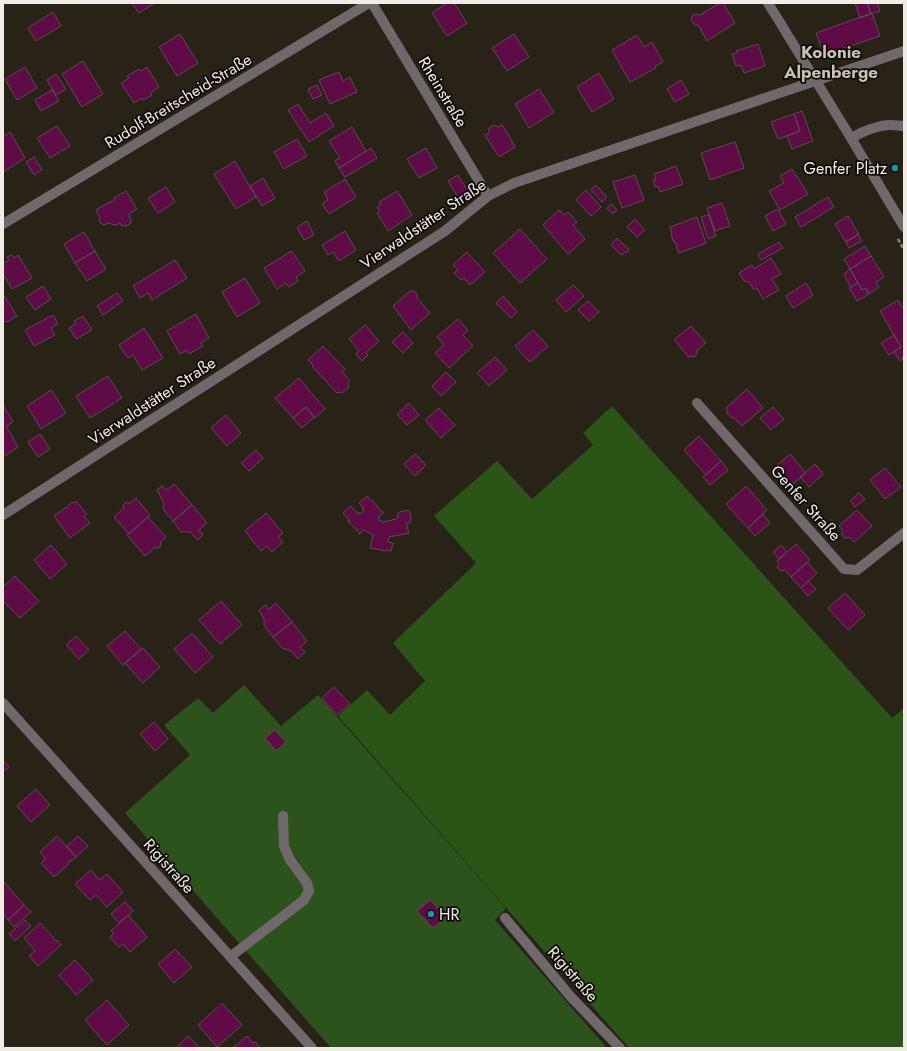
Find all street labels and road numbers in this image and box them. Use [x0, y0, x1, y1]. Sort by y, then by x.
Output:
street label: Rudolf-Breitscheid-Straße [100, 48, 256, 154]
street label: Rheinstraße [413, 52, 473, 132]
street label: Vierwaldstätter Straße [355, 173, 491, 275]
street label: Vierwaldstätter Straße [84, 351, 220, 451]
street label: Genfer Straße [766, 460, 846, 546]
street label: Rigistraße [138, 833, 200, 899]
street label: Rigistraße [542, 941, 604, 1007]

